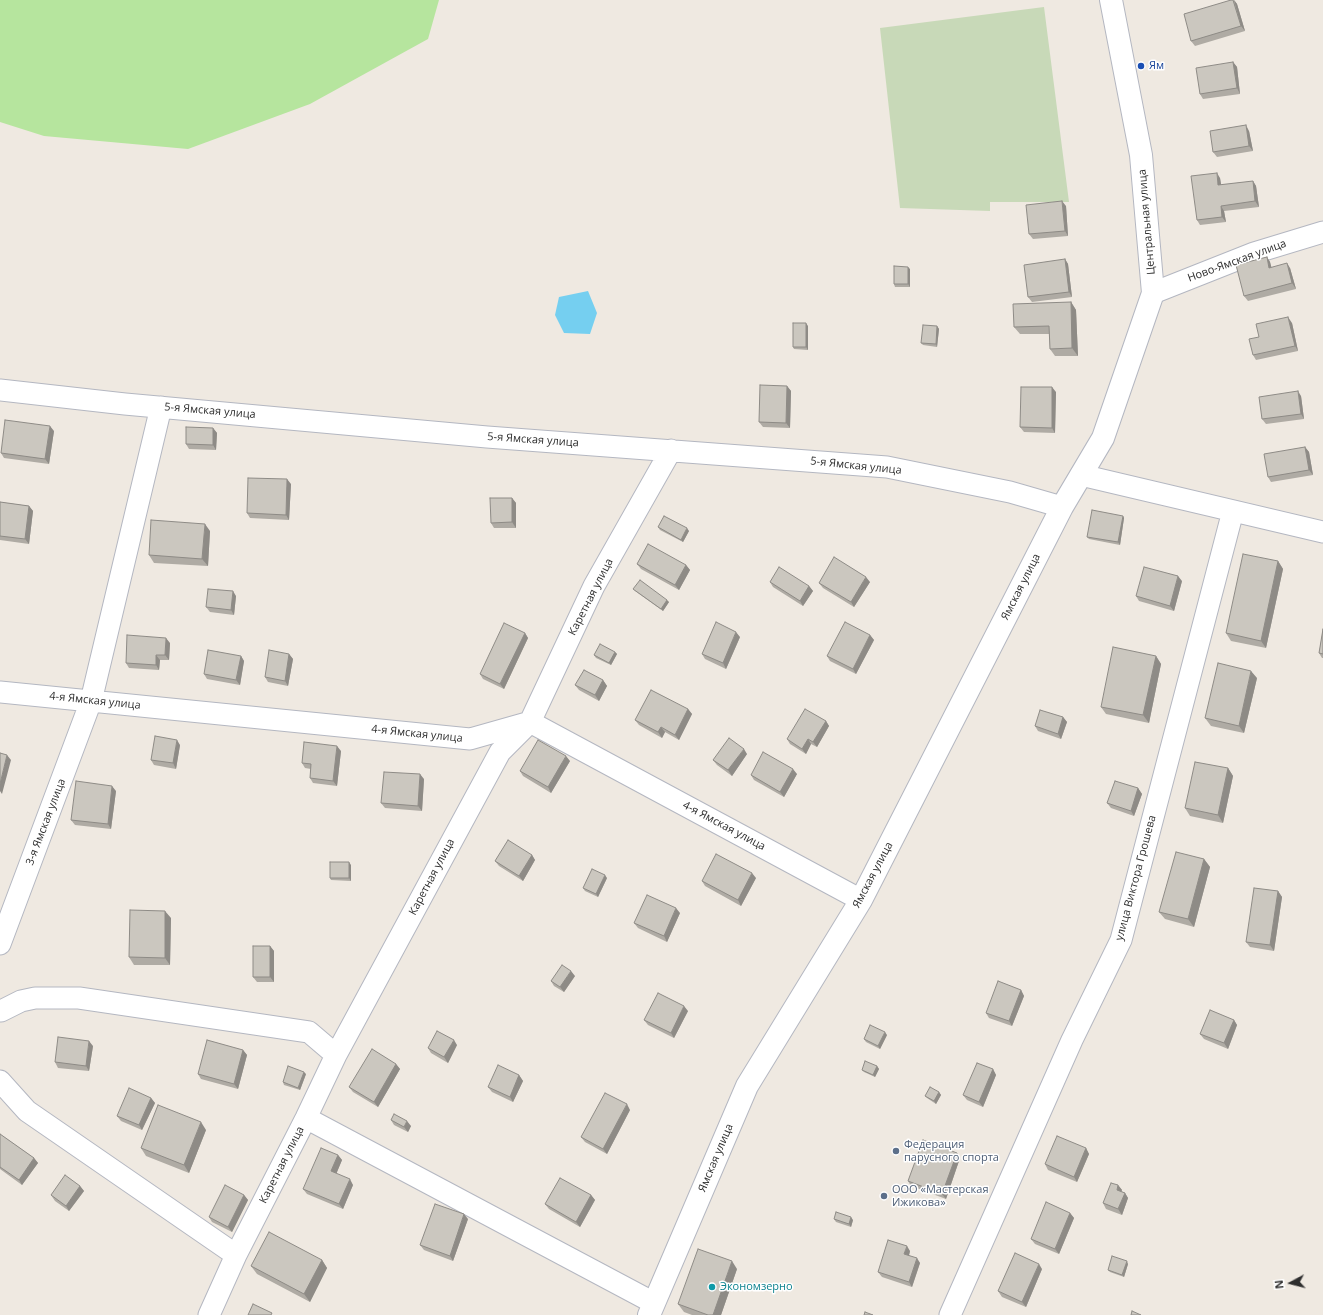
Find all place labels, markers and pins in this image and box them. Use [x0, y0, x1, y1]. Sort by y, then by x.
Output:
place label: Ям [1149, 59, 1164, 73]
marker: Ям [1136, 61, 1146, 71]
place label: Федерация парусного спорта [904, 1138, 999, 1164]
marker: Федерация парусного спорта [891, 1146, 901, 1156]
place label: ООО «Мастерская Ижикова» [892, 1183, 988, 1209]
marker: ООО «Мастерская Ижикова» [879, 1191, 889, 1201]
place label: Экономзерно [720, 1280, 793, 1294]
marker: Экономзерно [707, 1282, 717, 1292]

